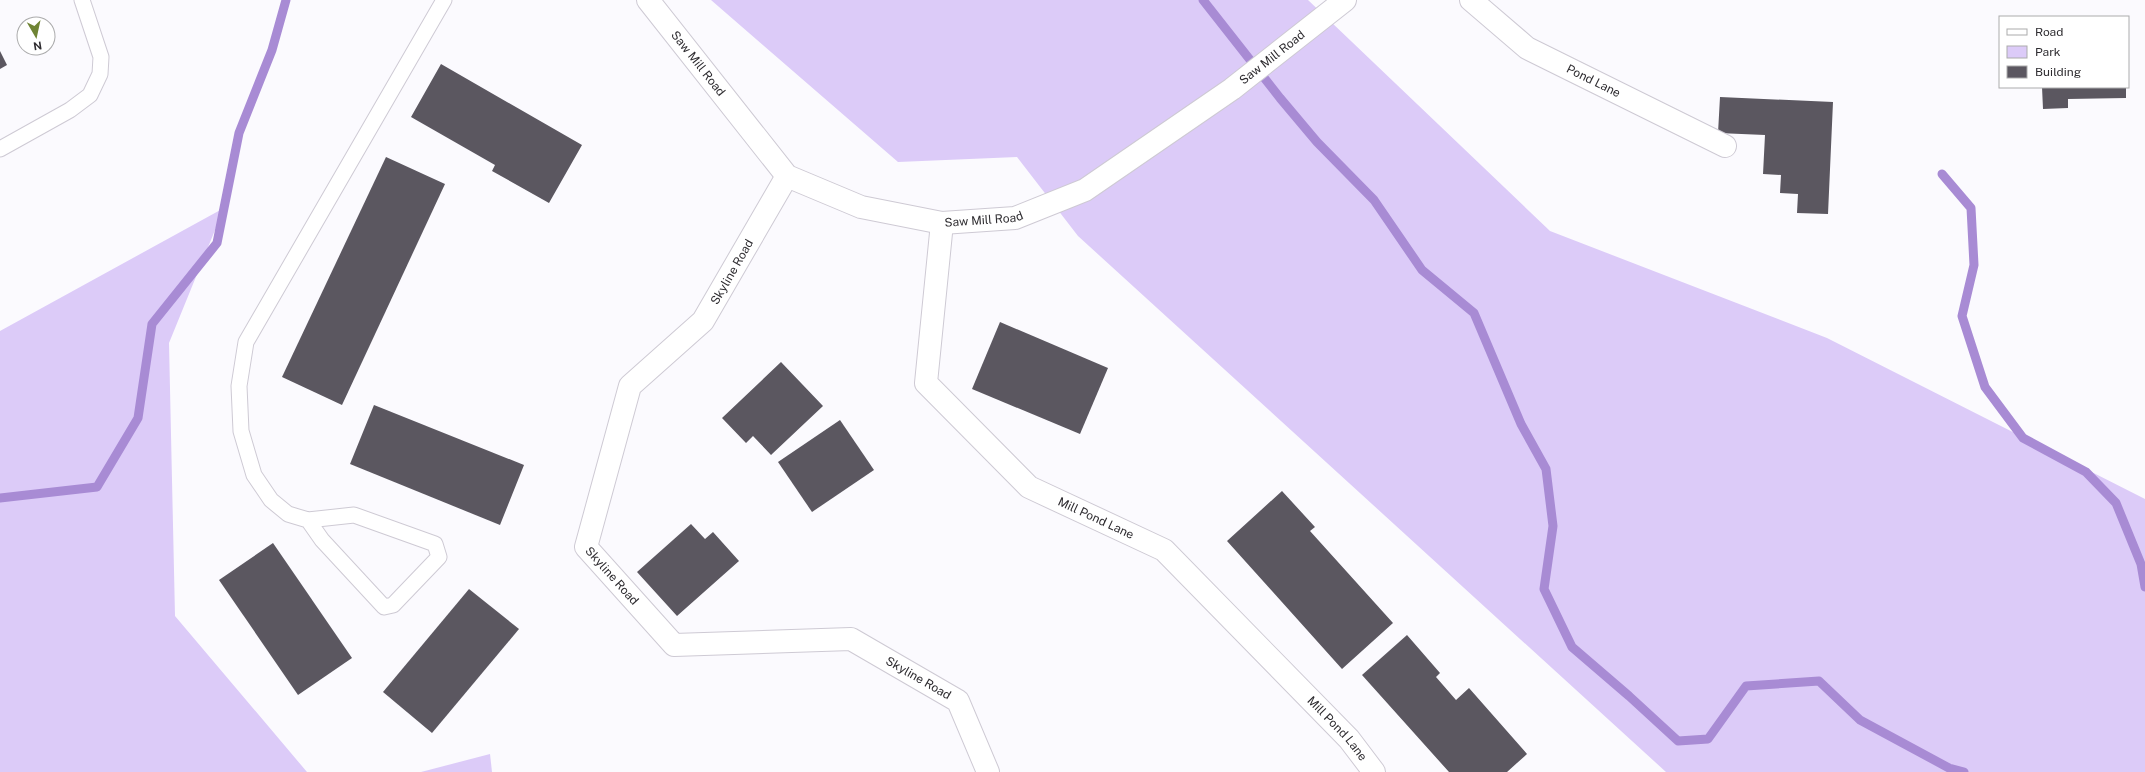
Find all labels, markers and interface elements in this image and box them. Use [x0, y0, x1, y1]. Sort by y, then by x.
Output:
north arrow [16, 16, 56, 56]
legend [1999, 16, 2129, 88]
text: Road [2035, 25, 2063, 39]
street label: Saw Mill Road [668, 28, 728, 99]
street label: Saw Mill Road [1237, 28, 1307, 87]
text: N [32, 39, 43, 52]
text: Park [2035, 45, 2061, 59]
street label: Pond Lane [1564, 62, 1623, 100]
text: Building [2035, 65, 2081, 79]
street label: Saw Mill Road [944, 208, 1025, 230]
street label: Skyline Road [708, 237, 756, 307]
street label: Mill Pond Lane [1056, 494, 1136, 542]
street label: Skyline Road [582, 544, 642, 608]
street label: Skyline Road [883, 654, 954, 702]
street label: Mill Pond Lane [1304, 694, 1370, 764]

